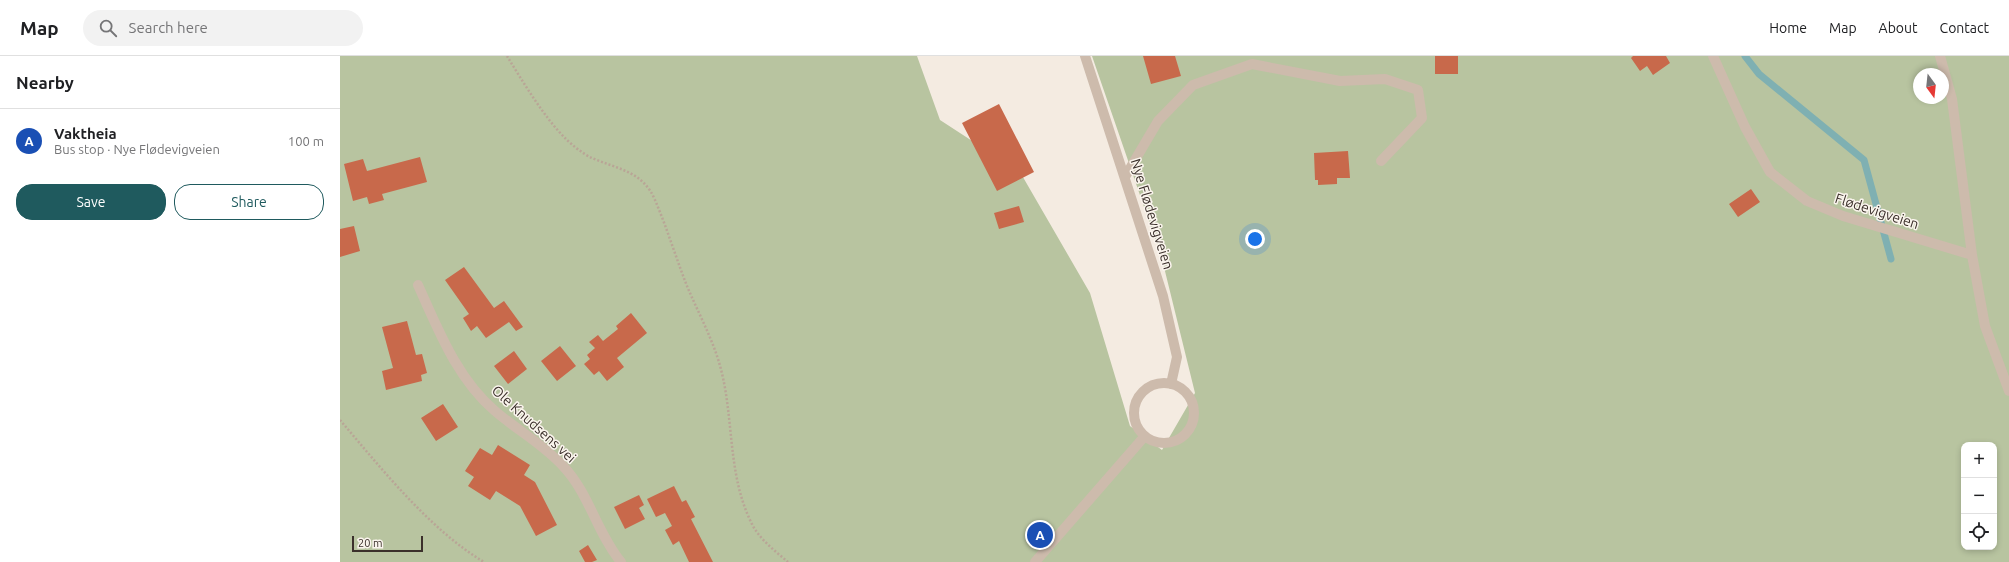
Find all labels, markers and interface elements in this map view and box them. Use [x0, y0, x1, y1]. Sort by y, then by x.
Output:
search box [83, 10, 363, 46]
text: Map [20, 17, 59, 39]
icon: search [97, 17, 119, 39]
text: Search here [129, 19, 208, 36]
text: Home [1769, 20, 1807, 36]
text: Map [1829, 20, 1857, 36]
text: About [1879, 20, 1918, 36]
text: Contact [1940, 20, 1989, 36]
north arrow [1913, 68, 1949, 104]
text: Nearby [16, 73, 74, 92]
text: Vaktheia [54, 125, 117, 142]
text: A [24, 134, 34, 148]
text: 100 m [288, 134, 324, 148]
text: Bus stop · Nye Flødevigveien [54, 142, 220, 156]
street label: Nye Flødevigveien [1128, 157, 1176, 271]
button: Save [16, 184, 166, 220]
button: Share [174, 184, 324, 220]
street label: Flødevigveien [1833, 190, 1921, 232]
your location [1245, 229, 1265, 249]
street label: Ole Knudsens vei [489, 382, 579, 466]
map controls [1961, 442, 1997, 550]
button: + [1961, 442, 1997, 478]
button: − [1961, 478, 1997, 514]
button: locate [1961, 514, 1997, 550]
pin: A [1027, 520, 1053, 550]
scale bar [352, 534, 423, 553]
text: 20 m [358, 537, 382, 549]

